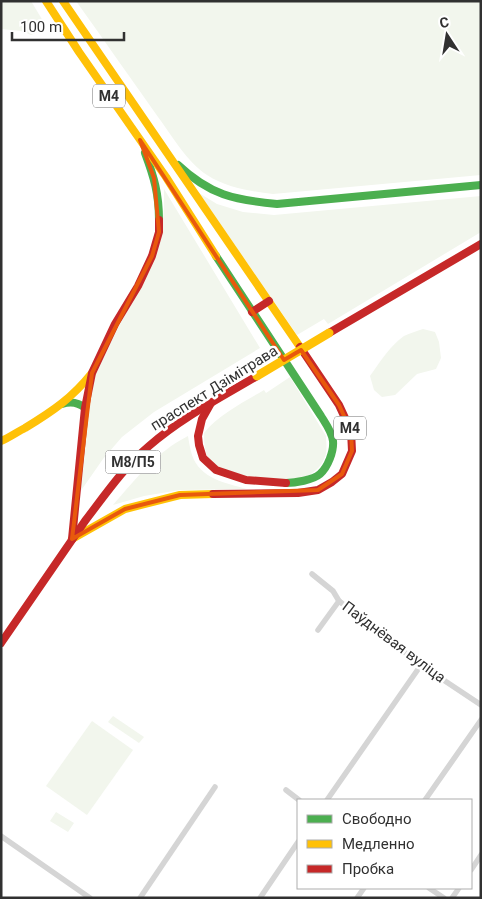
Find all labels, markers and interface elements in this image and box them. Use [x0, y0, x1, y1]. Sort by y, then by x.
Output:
scale bar [12, 10, 125, 42]
north arrow [422, 10, 472, 60]
text: С [438, 14, 450, 31]
text: 100 m [20, 18, 62, 36]
road number: М4 [93, 84, 125, 108]
street label: праспект Дзімітрава [147, 342, 281, 434]
road number: М4 [334, 416, 366, 439]
road number: М8/П5 [106, 451, 160, 474]
street label: Паўднёвая вуліца [339, 597, 449, 687]
legend [297, 799, 472, 889]
text: Свободно [342, 810, 411, 828]
text: Медленно [342, 835, 415, 853]
text: Пробка [342, 860, 394, 878]

